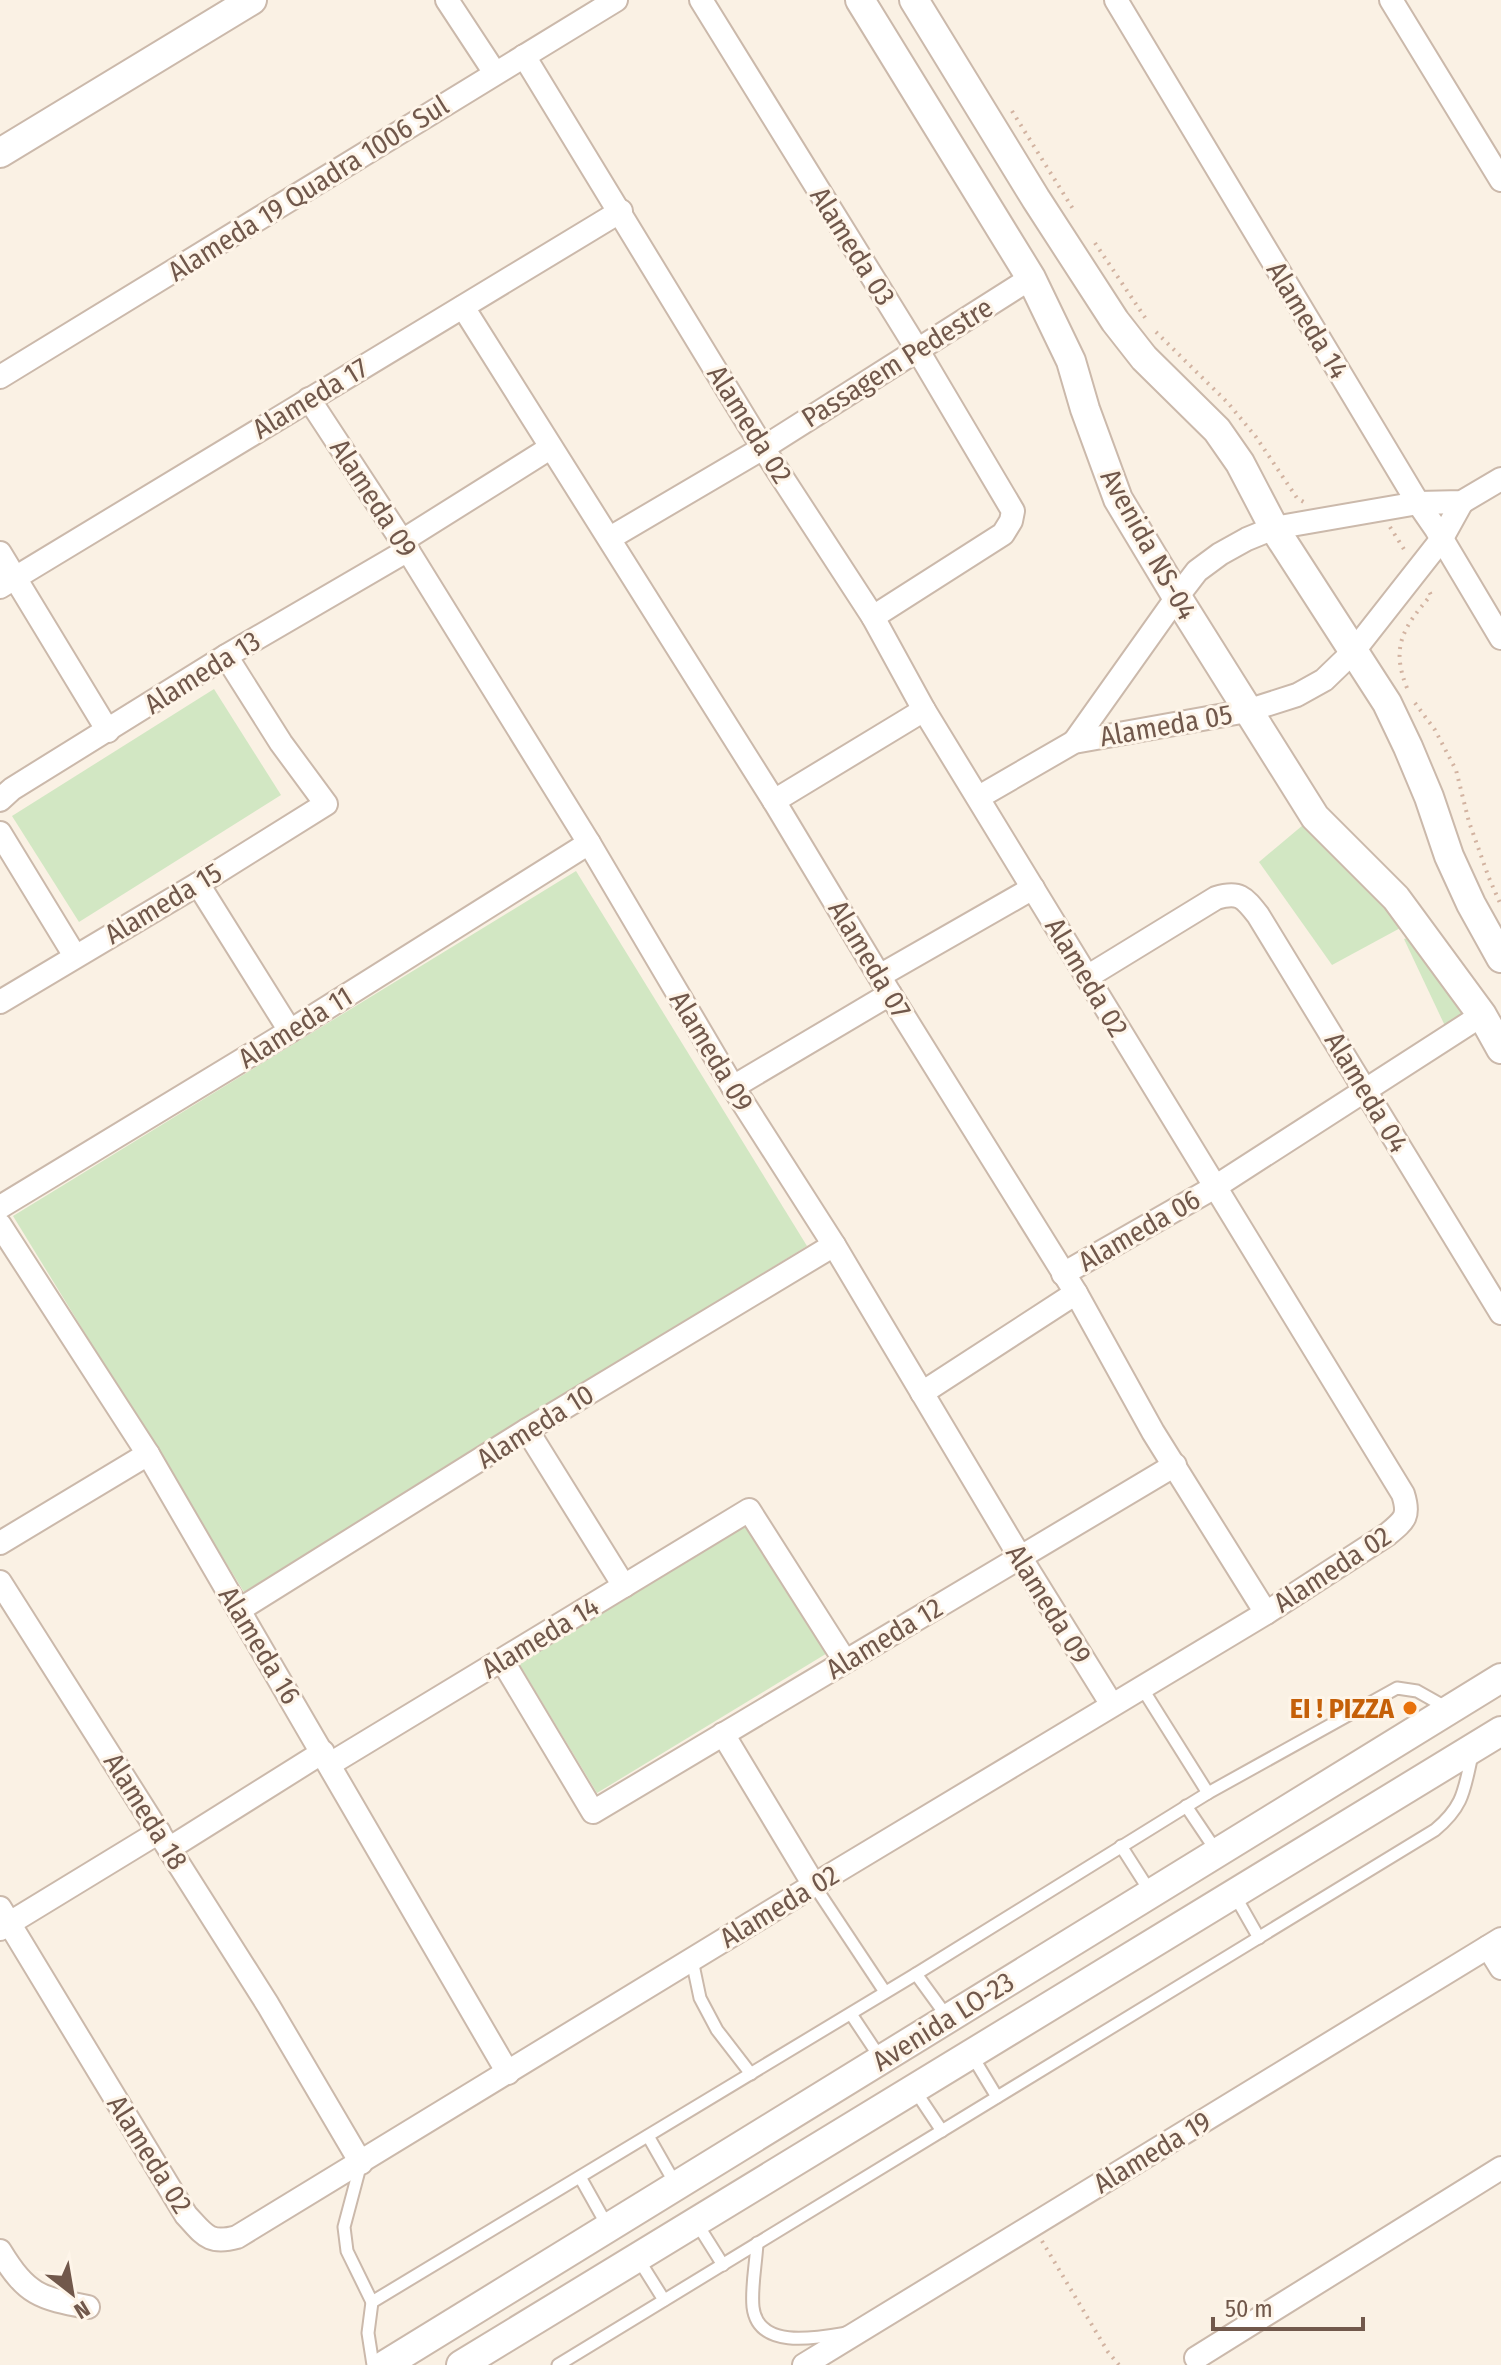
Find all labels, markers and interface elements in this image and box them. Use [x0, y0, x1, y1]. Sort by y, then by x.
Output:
street label: Alameda 19 Quadra 1006 Sul [162, 89, 454, 288]
street label: Alameda 03 [803, 181, 902, 312]
street label: Alameda 14 [1260, 256, 1355, 385]
street label: Passagem Pedestre [796, 290, 999, 434]
street label: Alameda 17 [247, 351, 374, 446]
street label: Alameda 02 [700, 359, 799, 489]
street label: Alameda 09 [323, 433, 424, 564]
street label: Avenida NS-04 [1094, 463, 1204, 625]
street label: Alameda 13 [138, 624, 266, 721]
street label: Alameda 05 [1097, 698, 1235, 753]
street label: Alameda 15 [99, 856, 228, 951]
street label: Alameda 07 [821, 894, 918, 1024]
street label: Alameda 02 [1038, 912, 1135, 1043]
street label: Alameda 11 [232, 980, 358, 1075]
street label: Alameda 09 [663, 985, 760, 1117]
street label: Alameda 04 [1318, 1026, 1415, 1158]
street label: Alameda 06 [1073, 1182, 1206, 1278]
street label: Alameda 10 [471, 1377, 600, 1475]
street label: Alameda 02 [1268, 1519, 1397, 1619]
street label: Alameda 09 [999, 1539, 1098, 1670]
street label: Alameda 16 [212, 1581, 307, 1710]
street label: Alameda 14 [476, 1590, 605, 1685]
street label: Alameda 12 [820, 1591, 948, 1686]
place label: EI ! PIZZA [1290, 1692, 1395, 1725]
marker: EI ! PIZZA [1401, 1699, 1419, 1717]
street label: Alameda 18 [97, 1747, 194, 1876]
street label: Alameda 02 [714, 1858, 845, 1955]
street label: Avenida LO-23 [867, 1965, 1020, 2078]
street label: Alameda 02 [100, 2089, 199, 2219]
street label: Alameda 19 [1088, 2105, 1217, 2200]
north arrow [32, 2253, 112, 2333]
scale bar [1213, 2281, 1363, 2331]
text: N [69, 2295, 95, 2325]
text: 50 m [1225, 2295, 1273, 2323]

